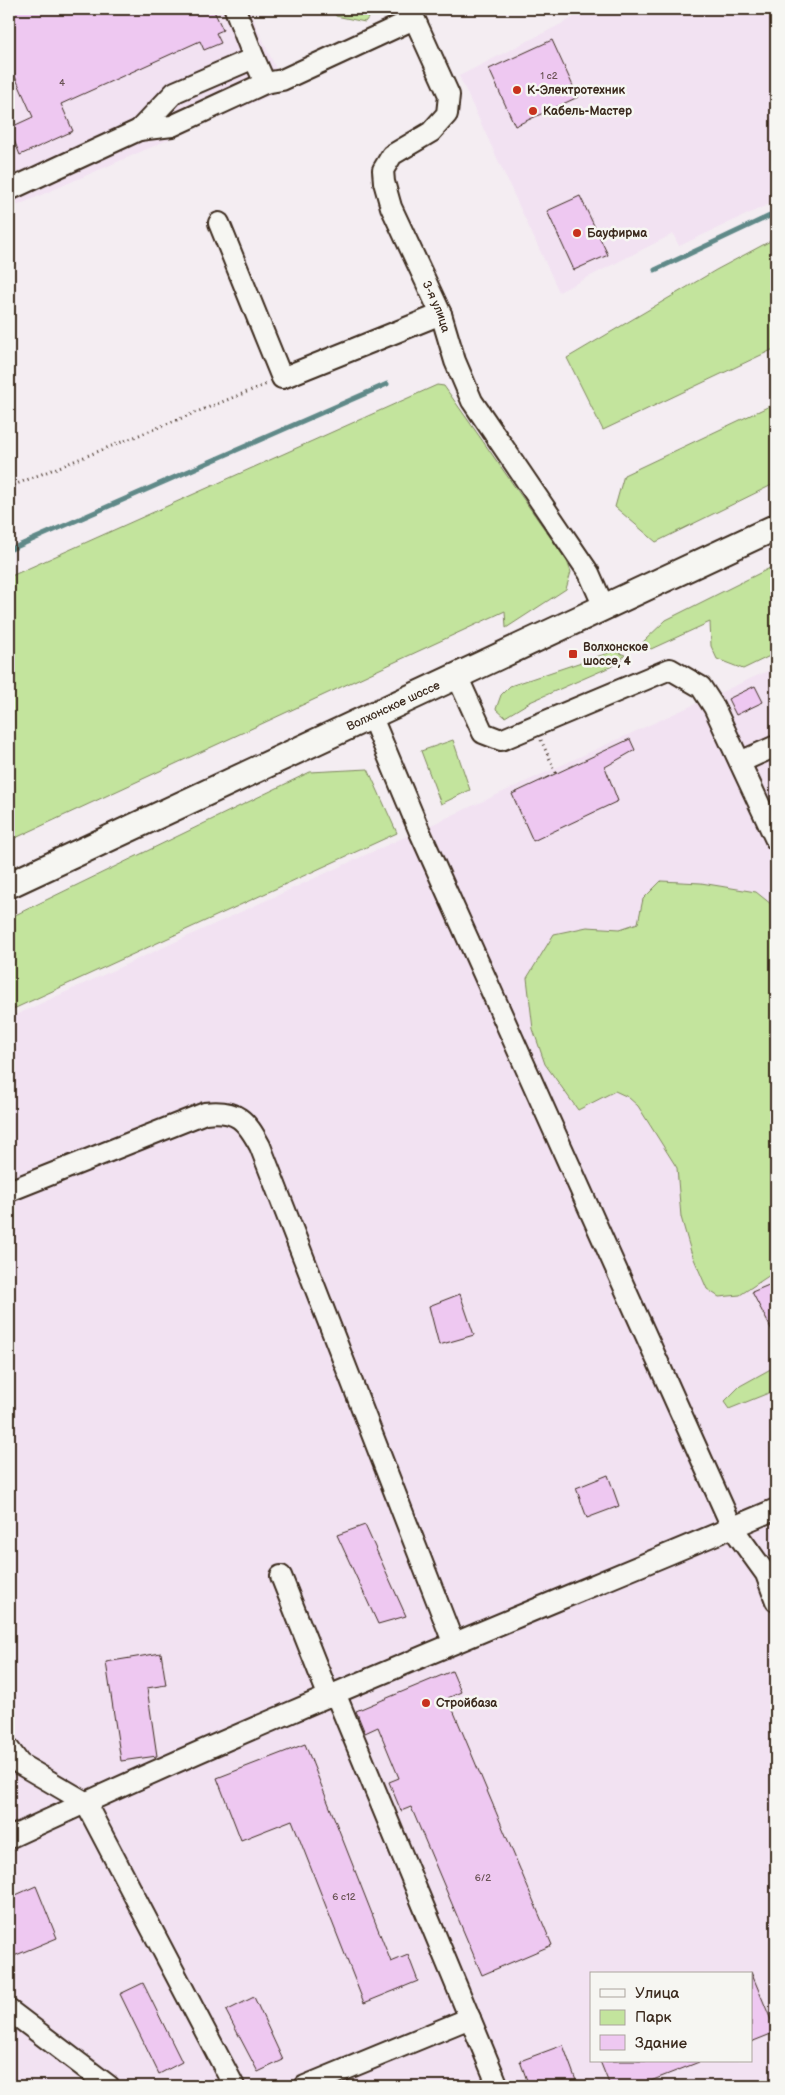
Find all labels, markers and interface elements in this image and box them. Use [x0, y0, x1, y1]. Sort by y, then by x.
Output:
house number: 1 с2 [540, 70, 558, 82]
house number: 4 [59, 77, 65, 89]
place label: К-Электротехник [527, 83, 625, 98]
marker: К-Электротехник [511, 84, 523, 96]
place label: Кабель-Мастер [543, 104, 632, 119]
marker: Кабель-Мастер [527, 105, 539, 117]
place label: Бауфирма [587, 226, 648, 241]
marker: Бауфирма [571, 227, 583, 239]
street label: 3-я улица [419, 278, 454, 334]
place label: Волхонское шоссе, 4 [583, 640, 649, 669]
marker: Волхонское шоссе, 4 [567, 648, 579, 660]
street label: Волхонское шоссе [344, 677, 443, 734]
place label: Стройбаза [436, 1696, 498, 1711]
marker: Стройбаза [420, 1697, 432, 1709]
house number: 6/2 [475, 1872, 491, 1884]
house number: 6 с12 [332, 1891, 356, 1903]
legend [590, 1972, 752, 2062]
text: Улица [635, 1984, 680, 2003]
text: Парк [635, 2008, 672, 2027]
text: Здание [635, 2034, 687, 2053]

